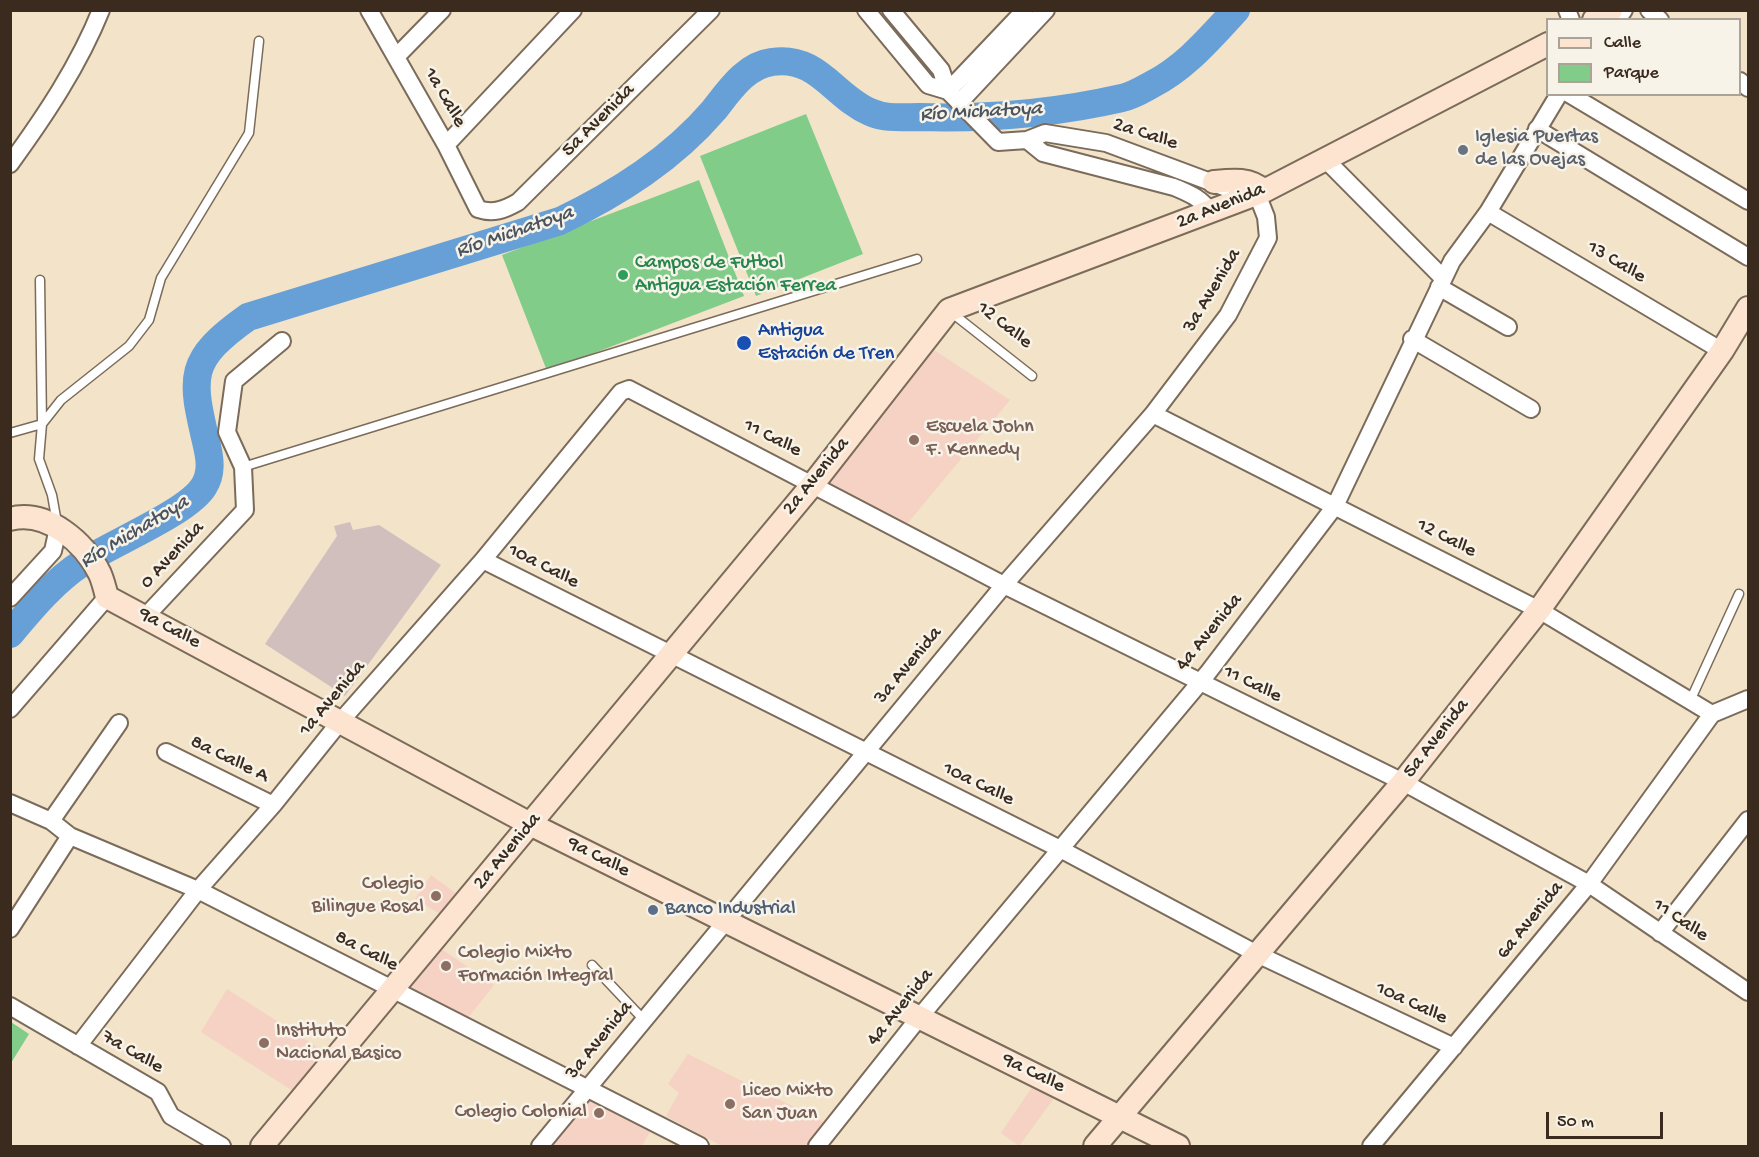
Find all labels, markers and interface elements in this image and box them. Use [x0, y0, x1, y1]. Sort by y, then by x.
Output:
legend [1546, 18, 1741, 96]
text: Calle [1604, 33, 1641, 54]
text: Parque [1604, 63, 1659, 84]
street label: 1a Calle [417, 64, 471, 132]
street label: 5a Avenida [557, 79, 641, 163]
water label: Río Michatoya [919, 97, 1043, 129]
street label: 2a Calle [1110, 113, 1180, 157]
place label: Iglesia Puertas de las Ovejas [1475, 126, 1598, 173]
marker: Iglesia Puertas de las Ovejas [1456, 143, 1470, 157]
street label: 2a Avenida [1173, 178, 1269, 236]
water label: Río Michatoya [453, 201, 577, 265]
street label: 13 Calle [1582, 236, 1650, 290]
street label: 3a Avenida [1179, 245, 1247, 337]
place label: Campos de Futbol Antigua Estación Ferrea [635, 252, 836, 299]
marker: Campos de Futbol Antigua Estación Ferrea [616, 268, 630, 282]
street label: 12 Calle [972, 297, 1036, 355]
place label: Antigua Estación de Tren [758, 320, 894, 367]
marker: Antigua Estación de Tren [735, 334, 753, 352]
street label: 11 Calle [739, 414, 805, 464]
place label: Escuela John F. Kennedy [926, 416, 1034, 463]
street label: 2a Avenida [778, 433, 856, 521]
marker: Escuela John F. Kennedy [907, 433, 921, 447]
water label: Río Michatoya [76, 491, 194, 575]
street label: 12 Calle [1412, 514, 1480, 564]
street label: 0 Avenida [136, 517, 210, 595]
street label: 10a Calle [504, 539, 582, 595]
street label: 4a Avenida [1171, 589, 1249, 677]
street label: 9a Calle [134, 603, 204, 655]
street label: 3a Avenida [870, 622, 948, 710]
street label: 1a Avenida [294, 656, 372, 742]
street label: 11 Calle [1219, 661, 1285, 709]
street label: 5a Avenida [1399, 695, 1475, 783]
street label: 8a Calle A [186, 731, 272, 789]
street label: 10a Calle [938, 757, 1018, 813]
street label: 2a Avenida [469, 809, 547, 895]
street label: 9a Calle [563, 832, 633, 884]
place label: Colegio Bilingue Rosal [312, 873, 424, 920]
street label: 6a Avenida [1492, 877, 1570, 965]
marker: Colegio Bilingue Rosal [429, 889, 443, 903]
street label: 11 Calle [1648, 894, 1712, 948]
place label: Banco Industrial [665, 898, 796, 922]
marker: Banco Industrial [646, 903, 660, 917]
street label: 8a Calle [330, 926, 402, 978]
place label: Colegio Mixto Formación Integral [458, 942, 614, 989]
marker: Colegio Mixto Formación Integral [439, 959, 453, 973]
street label: 4a Avenida [862, 964, 940, 1052]
street label: 10a Calle [1371, 977, 1451, 1031]
street label: 3a Avenida [561, 997, 639, 1085]
place label: Instituto Nacional Basico [276, 1020, 402, 1067]
street label: 7a Calle [97, 1026, 167, 1080]
marker: Instituto Nacional Basico [257, 1036, 271, 1050]
street label: 9a Calle [998, 1049, 1068, 1099]
place label: Liceo Mixto San Juan [742, 1080, 833, 1127]
marker: Liceo Mixto San Juan [723, 1097, 737, 1111]
scale bar [1549, 1100, 1666, 1138]
place label: Colegio Colonial [455, 1101, 587, 1125]
marker: Colegio Colonial [592, 1106, 606, 1120]
text: 50 m [1557, 1112, 1594, 1133]

